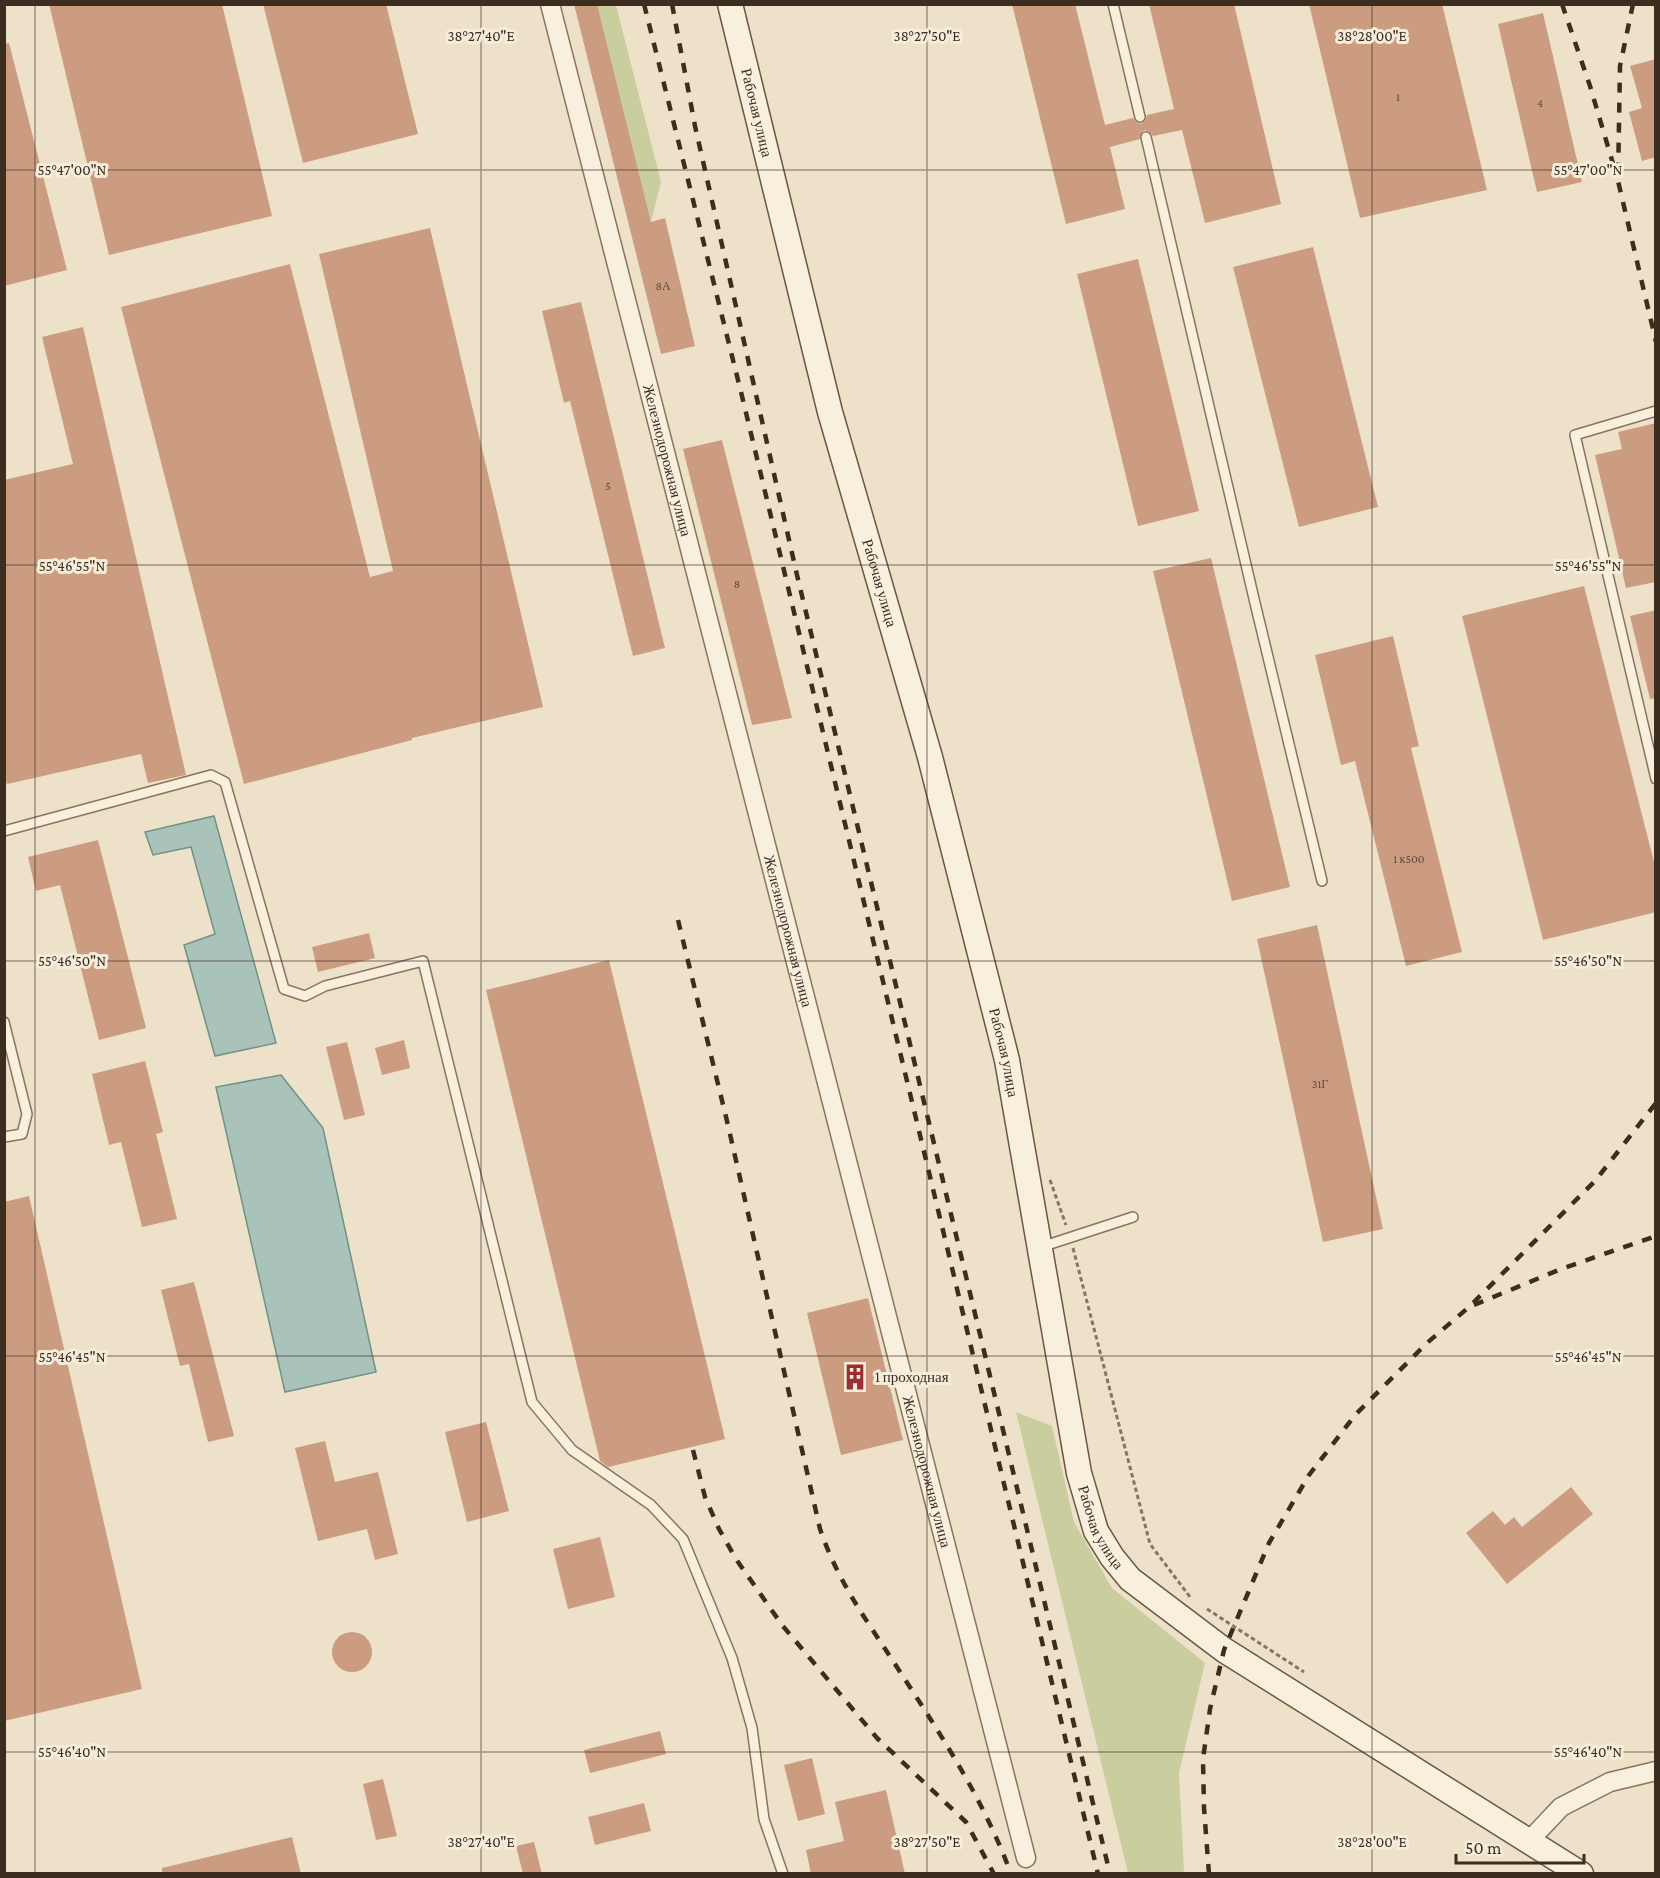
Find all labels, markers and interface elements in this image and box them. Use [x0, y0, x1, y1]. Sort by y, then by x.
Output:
text: 38°27'40"E [447, 28, 515, 44]
text: 38°27'50"E [894, 28, 960, 44]
text: 38°28'00"E [1337, 28, 1407, 44]
street label: Рабочая улица [738, 67, 775, 159]
house number: 1 [1396, 90, 1400, 104]
house number: 4 [1537, 96, 1543, 110]
text: 55°47'00"N [38, 162, 107, 178]
text: 55°47'00"N [1554, 162, 1623, 178]
house number: 8А [655, 279, 671, 293]
street label: Железнодорожная улица [640, 382, 694, 538]
house number: 5 [605, 479, 611, 493]
street label: Рабочая улица [859, 537, 900, 629]
text: 55°46'55"N [39, 558, 105, 574]
text: 55°46'55"N [1555, 558, 1621, 574]
house number: 8 [734, 577, 740, 591]
house number: 1 к500 [1393, 852, 1425, 866]
street label: Железнодорожная улица [761, 853, 815, 1009]
text: 55°46'50"N [38, 953, 106, 969]
text: 55°46'50"N [1554, 953, 1622, 969]
street label: Рабочая улица [986, 1006, 1021, 1099]
house number: 31Г [1312, 1077, 1328, 1091]
text: 55°46'45"N [38, 1349, 106, 1365]
text: 55°46'45"N [1554, 1349, 1622, 1365]
building icon: 1 проходная [840, 1362, 870, 1392]
place label: 1 проходная [875, 1369, 949, 1385]
street label: Железнодорожная улица [900, 1394, 954, 1549]
street label: Рабочая улица [1075, 1484, 1127, 1573]
text: 55°46'40"N [38, 1744, 106, 1760]
text: 55°46'40"N [1554, 1744, 1622, 1760]
scale bar [1456, 1827, 1584, 1865]
text: 38°27'40"E [447, 1834, 515, 1850]
text: 38°27'50"E [894, 1834, 960, 1850]
text: 38°28'00"E [1337, 1834, 1407, 1850]
text: 50 m [1465, 1838, 1502, 1858]

